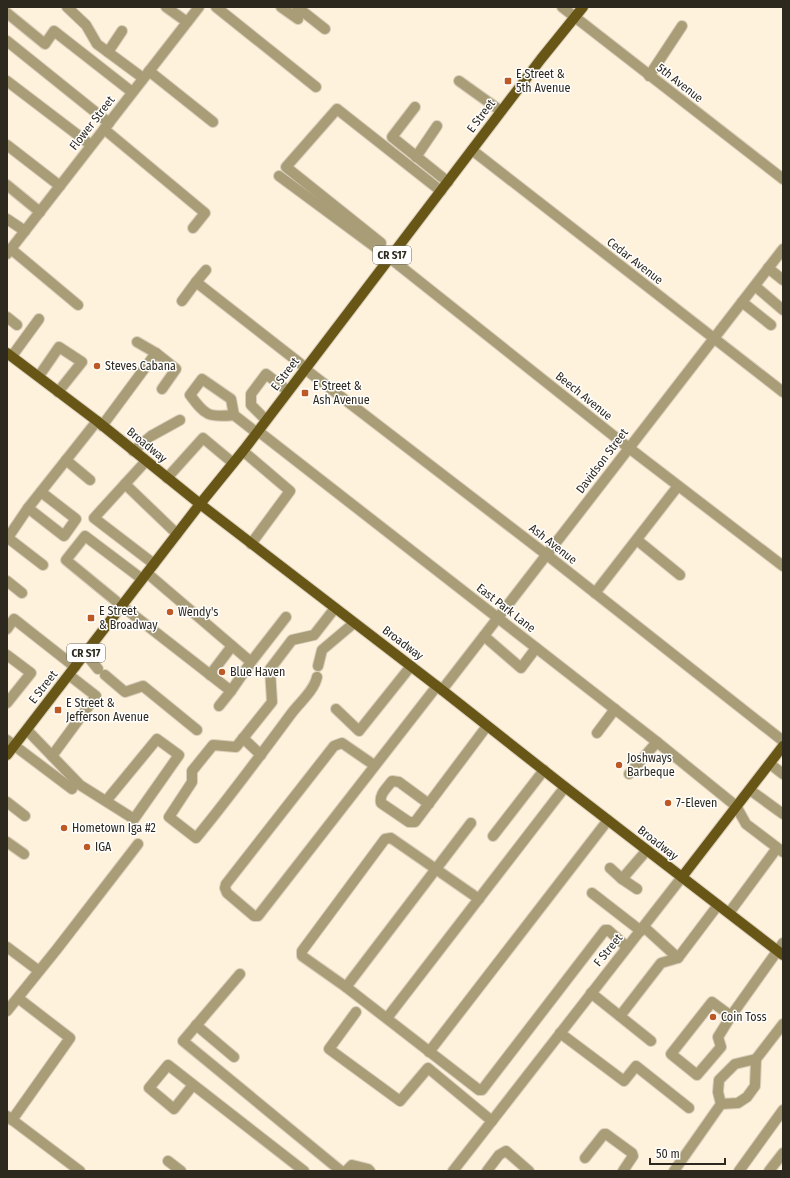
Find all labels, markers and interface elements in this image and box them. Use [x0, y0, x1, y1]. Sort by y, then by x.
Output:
street label: 5th Avenue [654, 61, 706, 105]
place label: E Street & 5th Avenue [516, 67, 571, 95]
marker: E Street & 5th Avenue [503, 76, 513, 86]
street label: Flower Street [67, 93, 118, 153]
street label: E Street [464, 97, 498, 135]
street label: Cedar Avenue [604, 235, 666, 287]
road number: CR S17 [373, 246, 411, 264]
street label: E Street [268, 355, 302, 393]
place label: Steves Cabana [105, 359, 176, 373]
marker: Steves Cabana [92, 361, 102, 371]
street label: Beech Avenue [553, 369, 615, 423]
place label: E Street & Ash Avenue [313, 379, 370, 407]
marker: E Street & Ash Avenue [300, 388, 310, 398]
street label: Broadway [124, 425, 170, 466]
street label: Davidson Street [573, 426, 631, 496]
street label: Ash Avenue [526, 521, 580, 567]
street label: East Park Lane [474, 581, 538, 635]
place label: E Street & Broadway [99, 604, 158, 632]
place label: Wendy's [178, 605, 218, 619]
marker: Wendy's [165, 607, 175, 617]
marker: E Street & Broadway [86, 613, 96, 623]
street label: Broadway [380, 623, 427, 663]
road number: CR S17 [67, 644, 105, 662]
place label: Blue Haven [230, 665, 285, 679]
marker: Blue Haven [217, 667, 227, 677]
street label: E Street [26, 668, 60, 706]
place label: E Street & Jefferson Avenue [66, 696, 149, 724]
marker: E Street & Jefferson Avenue [53, 705, 63, 715]
place label: Joshways Barbeque [627, 751, 675, 779]
marker: Joshways Barbeque [614, 760, 624, 770]
place label: 7-Eleven [676, 796, 717, 810]
marker: 7-Eleven [663, 798, 673, 808]
place label: Hometown Iga #2 [72, 821, 156, 835]
marker: Hometown Iga #2 [59, 823, 69, 833]
street label: Broadway [635, 823, 682, 864]
place label: IGA [95, 840, 112, 854]
marker: IGA [82, 842, 92, 852]
street label: F Street [591, 931, 625, 969]
place label: Coin Toss [721, 1010, 767, 1024]
marker: Coin Toss [708, 1012, 718, 1022]
scale bar [650, 1140, 725, 1166]
text: 50 m [656, 1147, 680, 1161]

